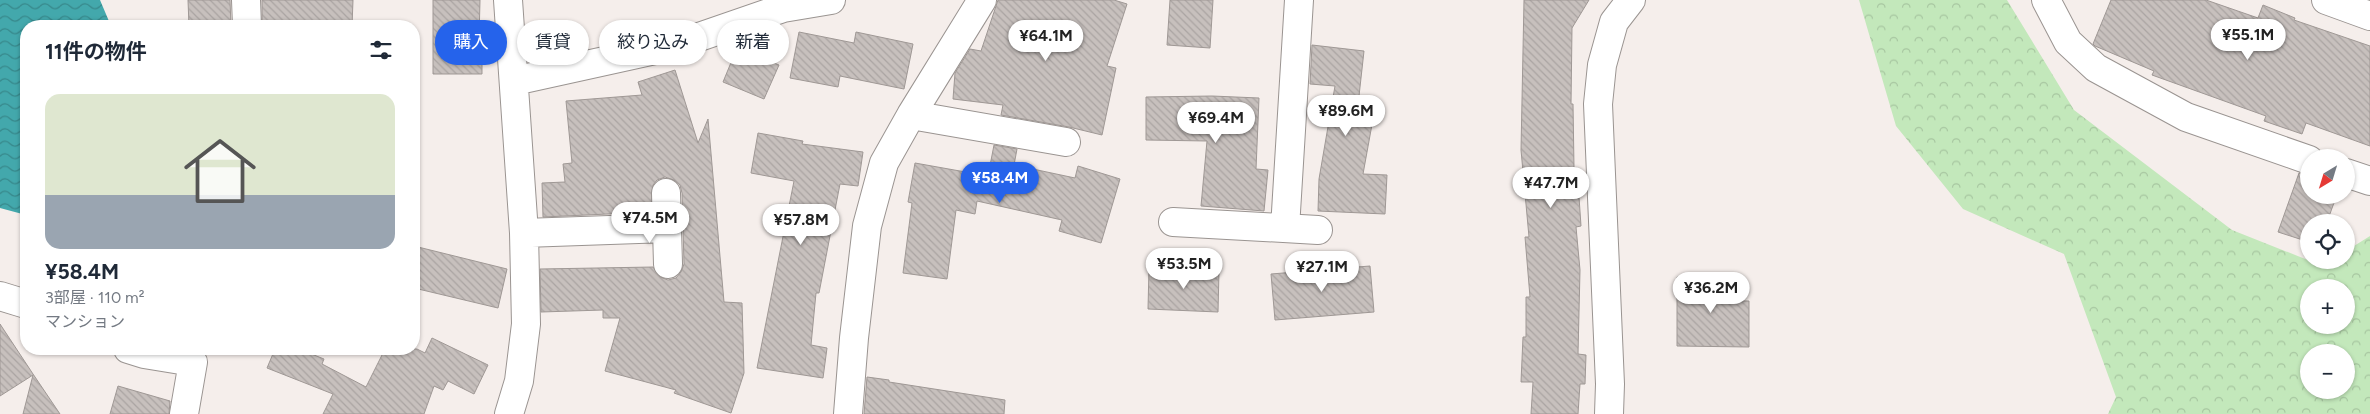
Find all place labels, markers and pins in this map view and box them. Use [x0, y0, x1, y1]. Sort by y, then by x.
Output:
pin: ¥55.1M [2207, 18, 2289, 61]
pin: ¥64.1M [1005, 20, 1087, 62]
pin: ¥89.6M [1305, 94, 1387, 137]
pin: ¥69.4M [1175, 102, 1257, 144]
pin: ¥58.4M [959, 162, 1041, 204]
pin: ¥47.7M [1510, 166, 1592, 209]
pin: ¥74.5M [609, 202, 691, 244]
pin: ¥57.8M [760, 204, 842, 246]
pin: ¥53.5M [1143, 248, 1225, 290]
pin: ¥27.1M [1281, 250, 1363, 293]
pin: ¥36.2M [1670, 272, 1752, 314]

